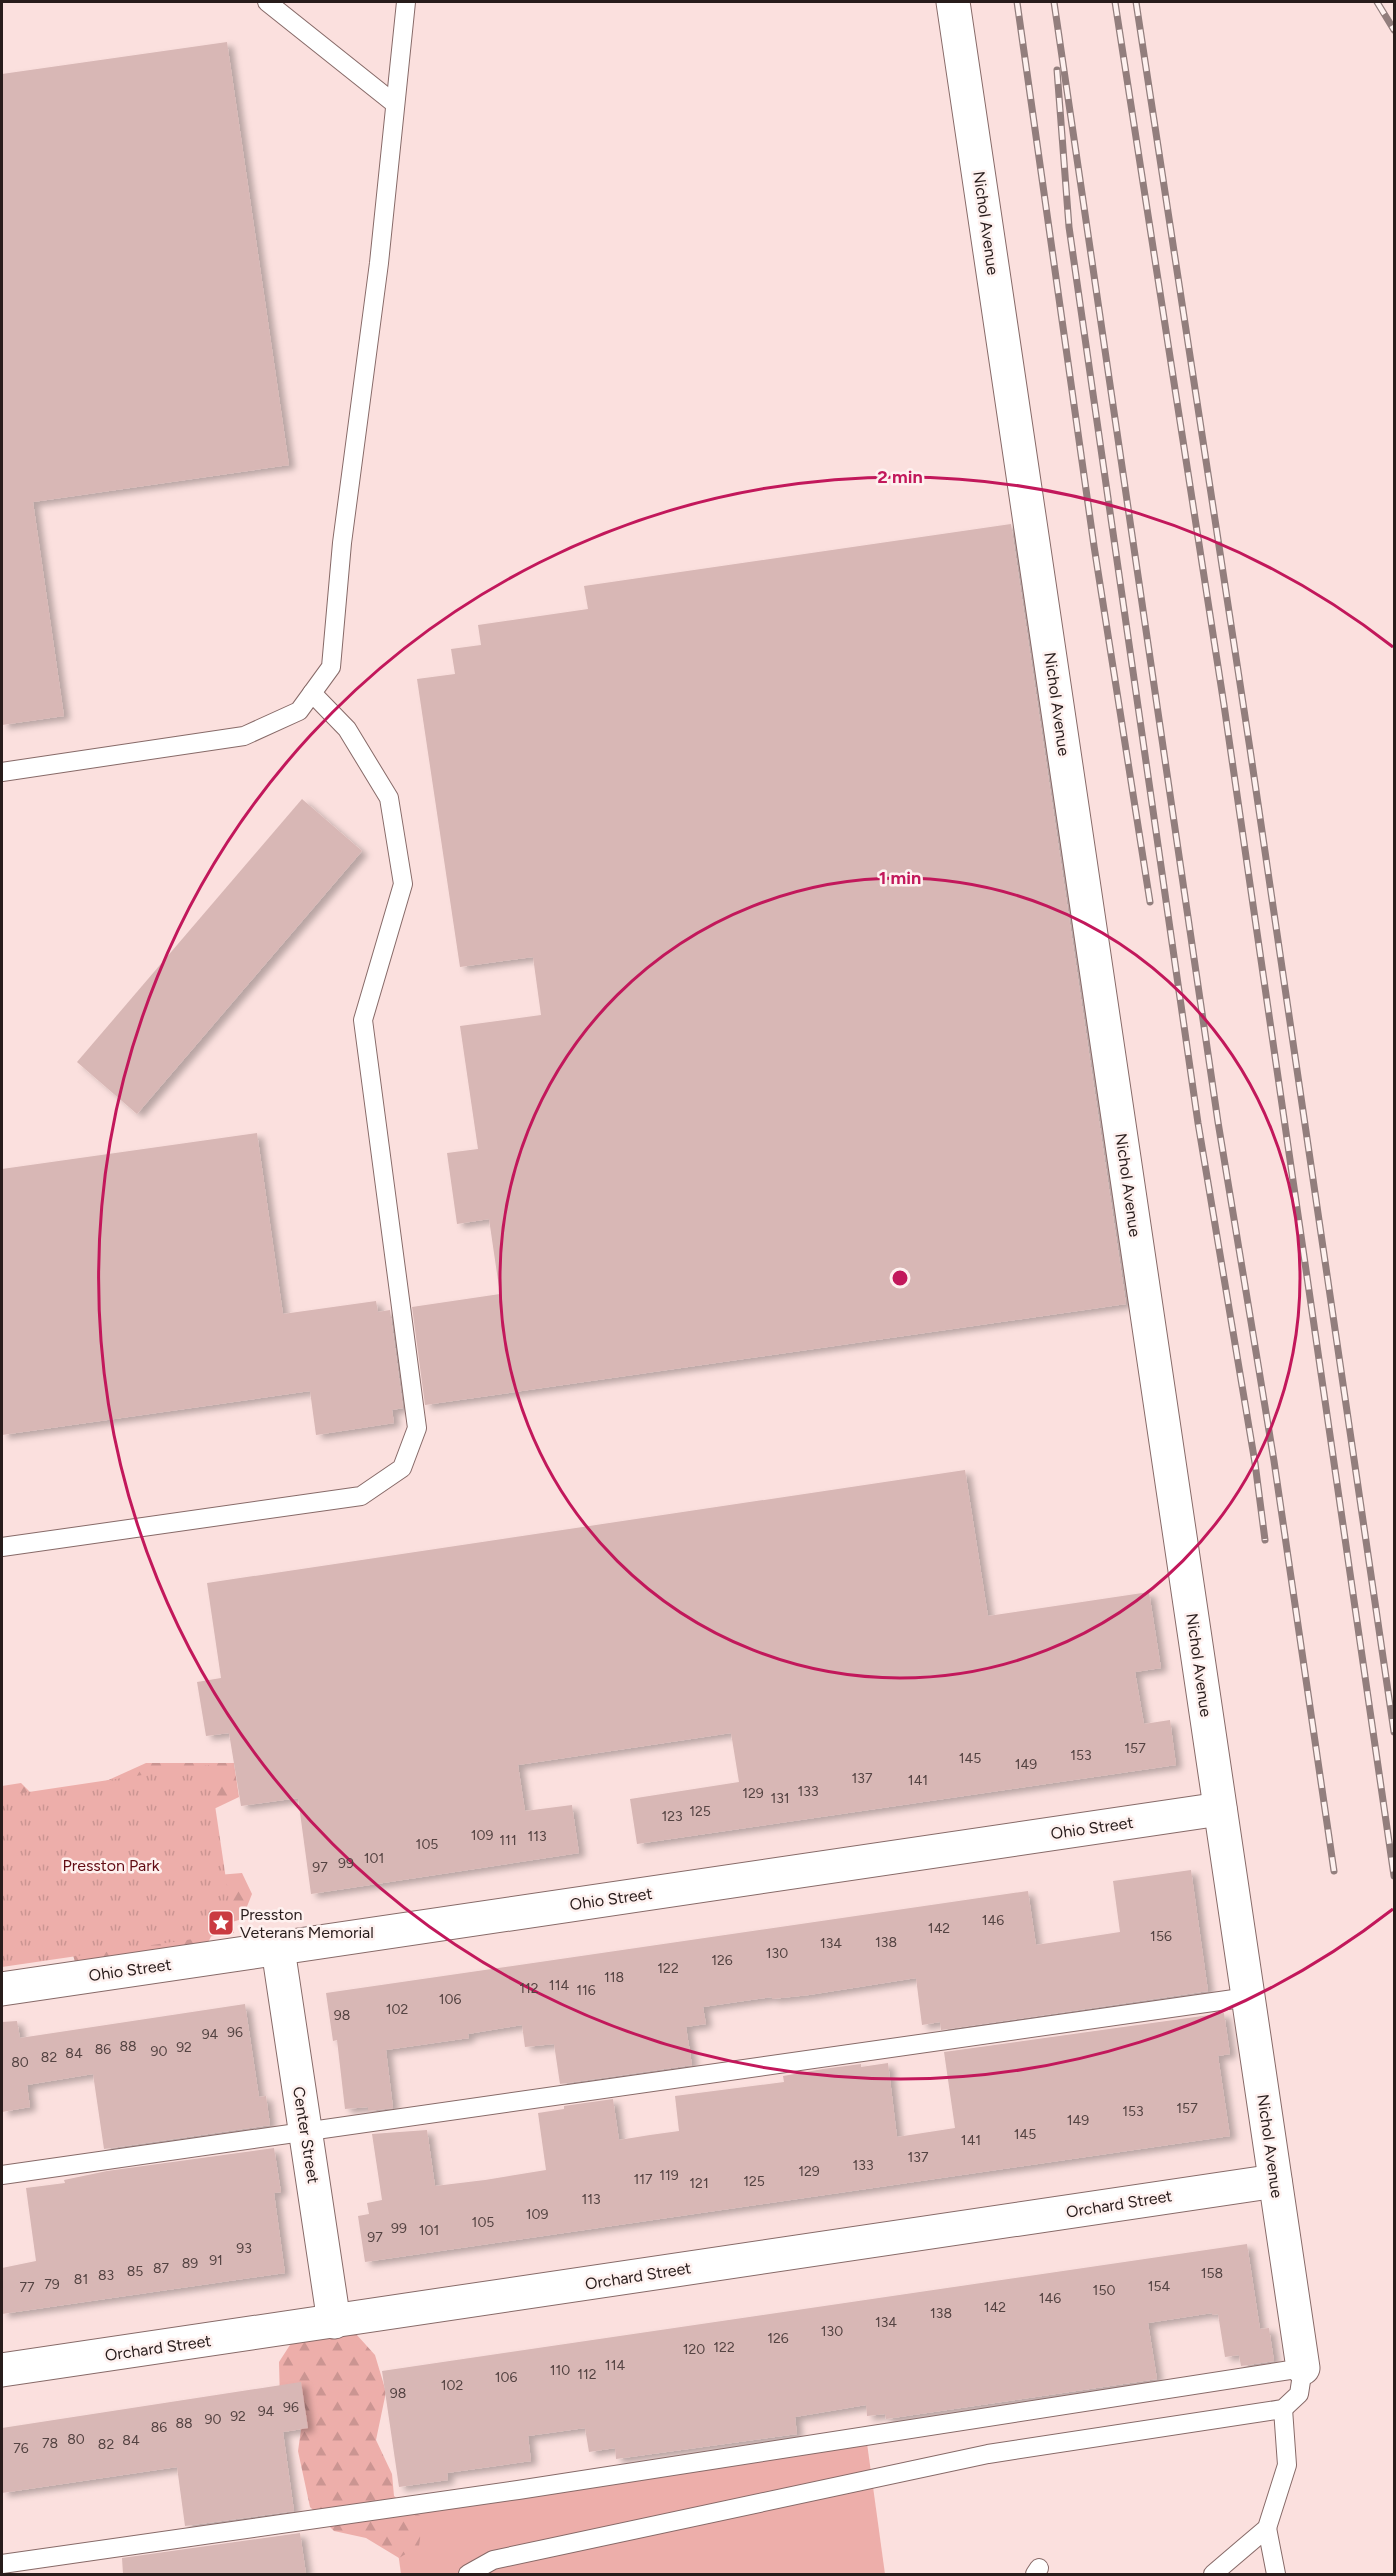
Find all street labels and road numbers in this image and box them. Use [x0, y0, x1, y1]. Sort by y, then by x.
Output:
street label: Nichol Avenue [969, 170, 1003, 276]
street label: Nichol Avenue [1040, 651, 1074, 757]
street label: Nichol Avenue [1111, 1132, 1145, 1238]
street label: Nichol Avenue [1182, 1612, 1216, 1718]
street label: Ohio Street [1050, 1813, 1134, 1843]
street label: Ohio Street [569, 1884, 653, 1914]
street label: Ohio Street [88, 1955, 172, 1985]
street label: Center Street [289, 2085, 323, 2185]
street label: Nichol Avenue [1253, 2093, 1287, 2199]
street label: Orchard Street [1065, 2186, 1173, 2222]
street label: Orchard Street [584, 2258, 692, 2294]
street label: Orchard Street [104, 2331, 212, 2365]

